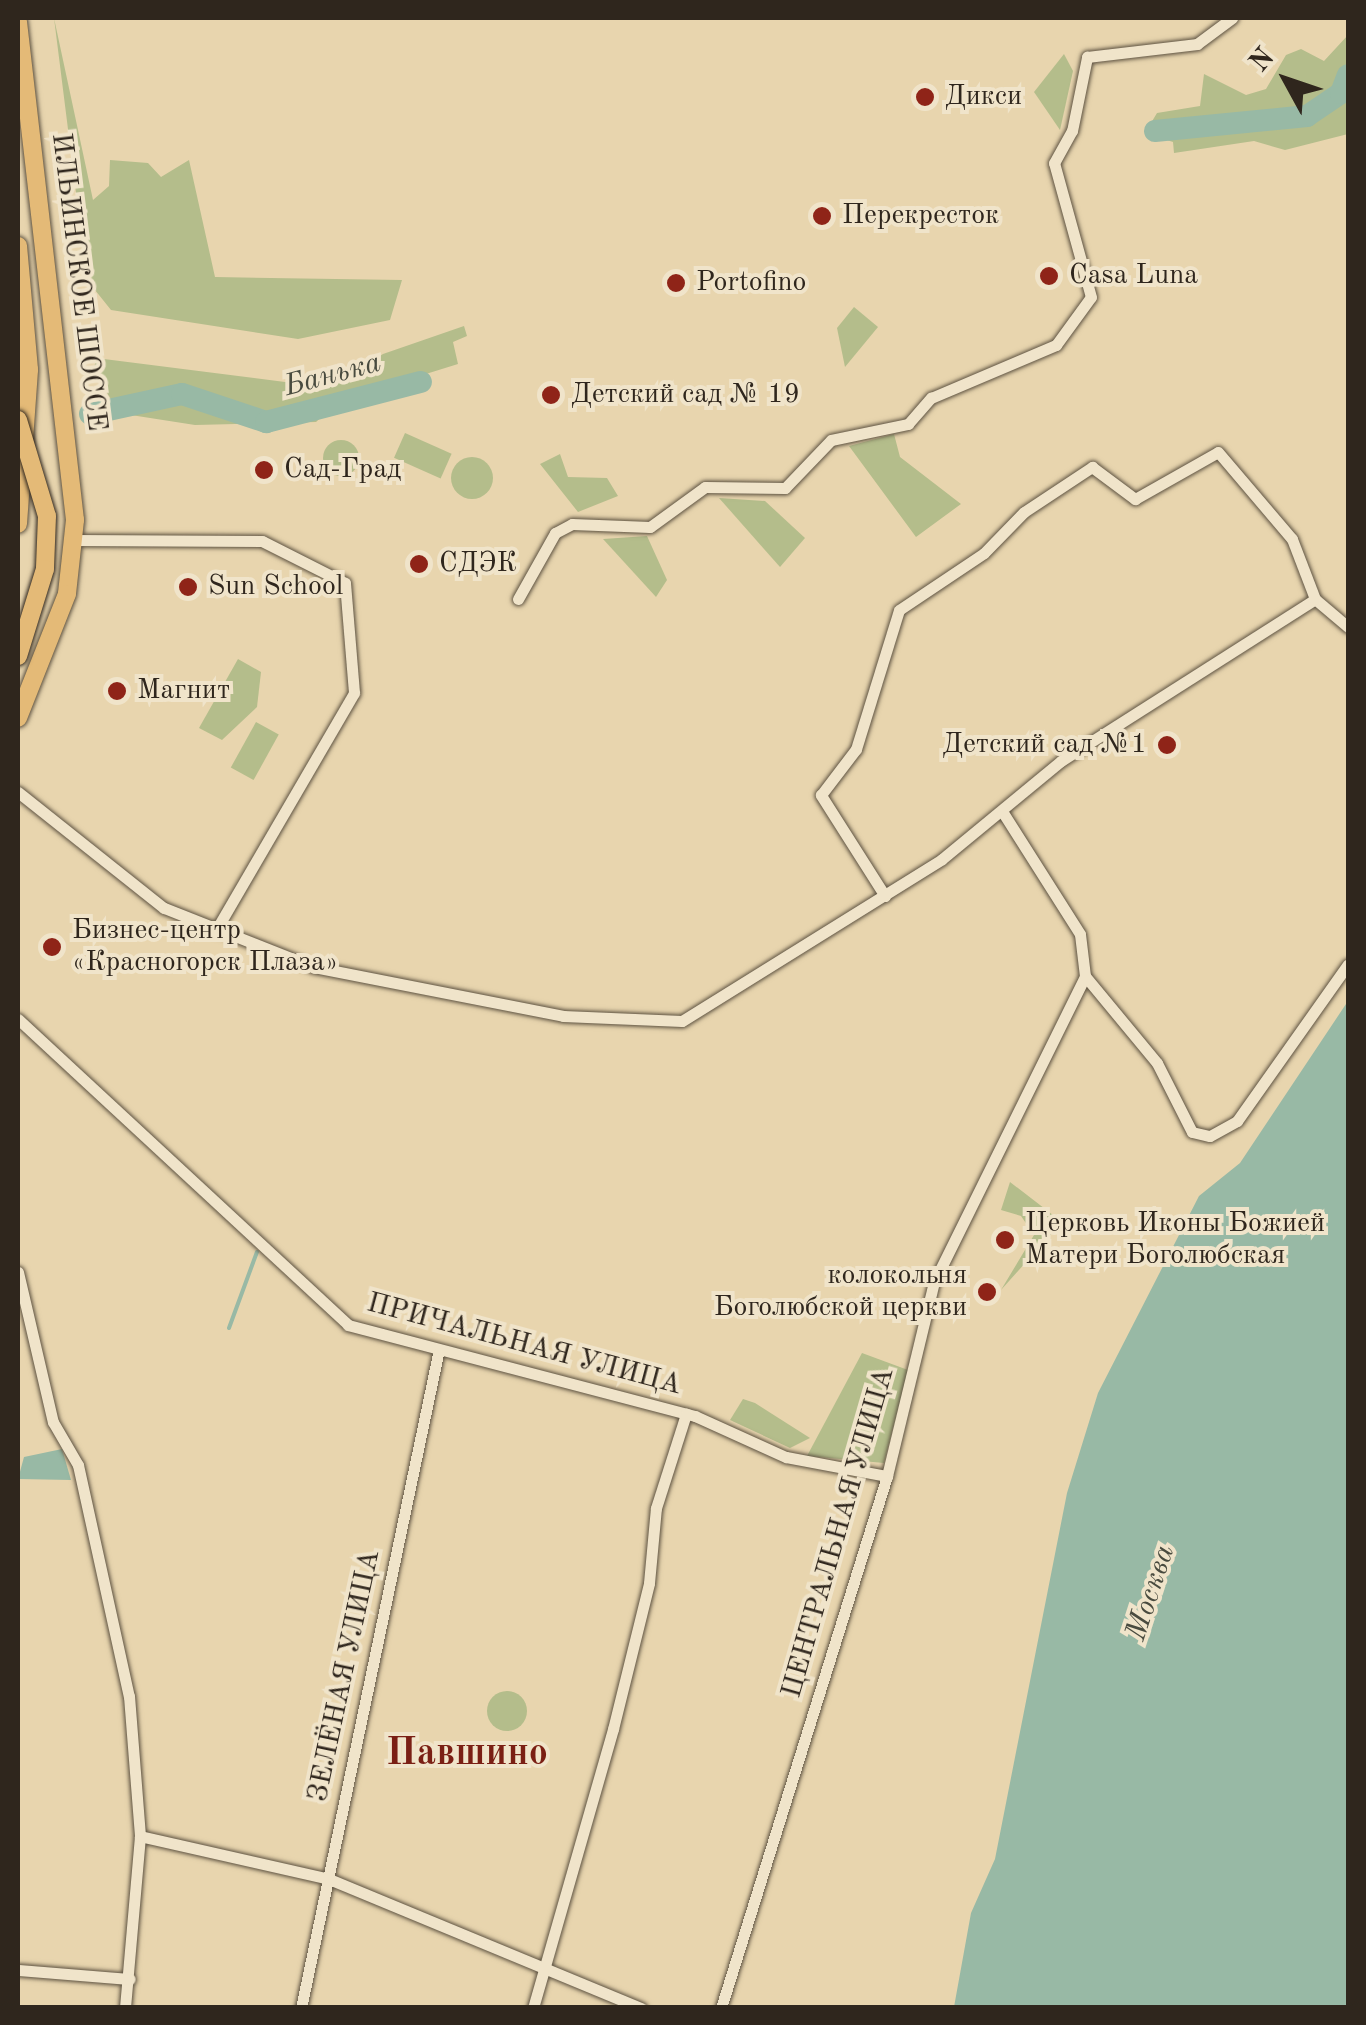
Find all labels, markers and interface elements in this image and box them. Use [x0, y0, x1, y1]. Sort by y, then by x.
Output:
north arrow [1236, 30, 1336, 130]
text: N [1245, 44, 1281, 78]
place label: Дикси [945, 80, 1022, 114]
marker: Дикси [914, 86, 936, 108]
street label: ИЛЬИНСКОЕ ШОССЕ [43, 131, 113, 433]
place label: Перекресток [842, 199, 999, 233]
marker: Перекресток [811, 205, 833, 227]
place label: Casa Luna [1069, 259, 1198, 293]
marker: Casa Luna [1038, 265, 1060, 287]
place label: Portofino [696, 266, 806, 300]
marker: Portofino [665, 272, 687, 294]
water label: Банька [281, 345, 385, 405]
place label: Детский сад № 19 [571, 378, 800, 412]
marker: Детский сад № 19 [540, 384, 562, 406]
place label: Сад-Град [284, 453, 401, 487]
marker: Сад-Град [253, 459, 275, 481]
place label: СДЭК [439, 547, 517, 581]
marker: СДЭК [408, 553, 430, 575]
place label: Sun School [208, 570, 343, 604]
marker: Sun School [177, 576, 199, 598]
place label: Магнит [137, 674, 230, 708]
marker: Магнит [106, 680, 128, 702]
place label: Детский сад №1 [942, 728, 1147, 762]
marker: Детский сад №1 [1156, 734, 1178, 756]
place label: Бизнес-центр «Красногорск Плаза» [72, 914, 338, 980]
marker: Бизнес-центр «Красногорск Плаза» [41, 936, 63, 958]
place label: Церковь Иконы Божией Матери Боголюбская [1025, 1207, 1325, 1273]
marker: Церковь Иконы Божией Матери Боголюбская [994, 1229, 1016, 1251]
place label: колокольня Боголюбской церкви [714, 1259, 967, 1325]
marker: колокольня Боголюбской церкви [976, 1281, 998, 1303]
street label: ПРИЧАЛЬНАЯ УЛИЦА [363, 1287, 685, 1403]
street label: ЦЕНТРАЛЬНАЯ УЛИЦА [776, 1364, 902, 1702]
water label: Москва [1119, 1541, 1183, 1645]
street label: ЗЕЛЁНАЯ УЛИЦА [302, 1547, 388, 1805]
district label: Павшино [386, 1732, 548, 1778]

